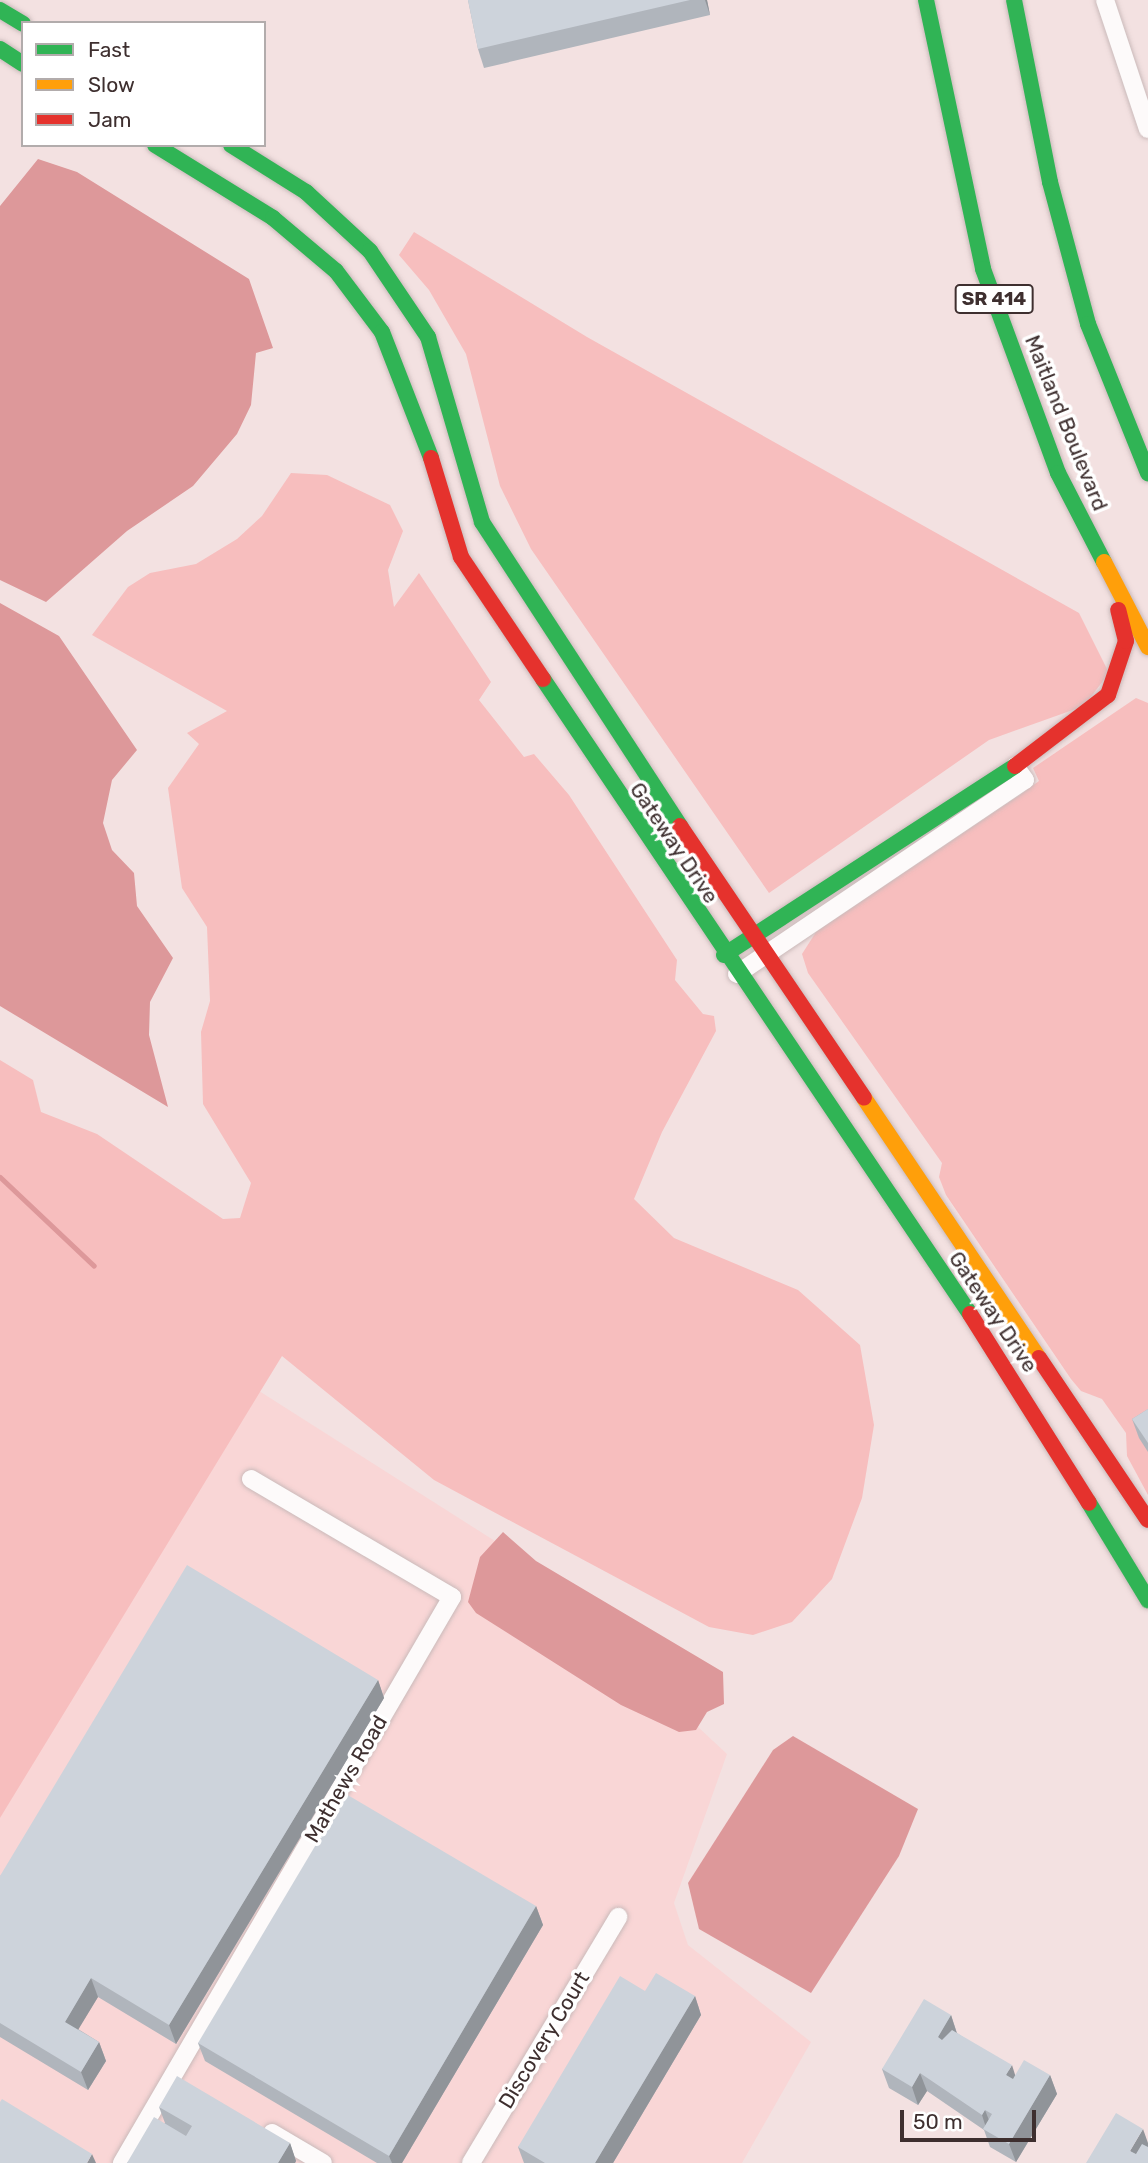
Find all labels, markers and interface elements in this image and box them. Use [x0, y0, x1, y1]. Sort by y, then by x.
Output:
legend [21, 21, 266, 147]
text: Fast [88, 37, 130, 62]
text: Slow [88, 72, 135, 97]
text: Jam [88, 107, 132, 132]
road number: SR 414 [954, 284, 1034, 314]
street label: Maitland Boulevard [1019, 332, 1113, 514]
street label: Gateway Drive [624, 778, 724, 908]
street label: Gateway Drive [943, 1247, 1043, 1377]
street label: Mathews Road [299, 1711, 393, 1847]
street label: Discovery Court [493, 1967, 595, 2113]
scale bar [903, 2096, 1040, 2140]
text: 50 m [913, 2109, 963, 2134]

